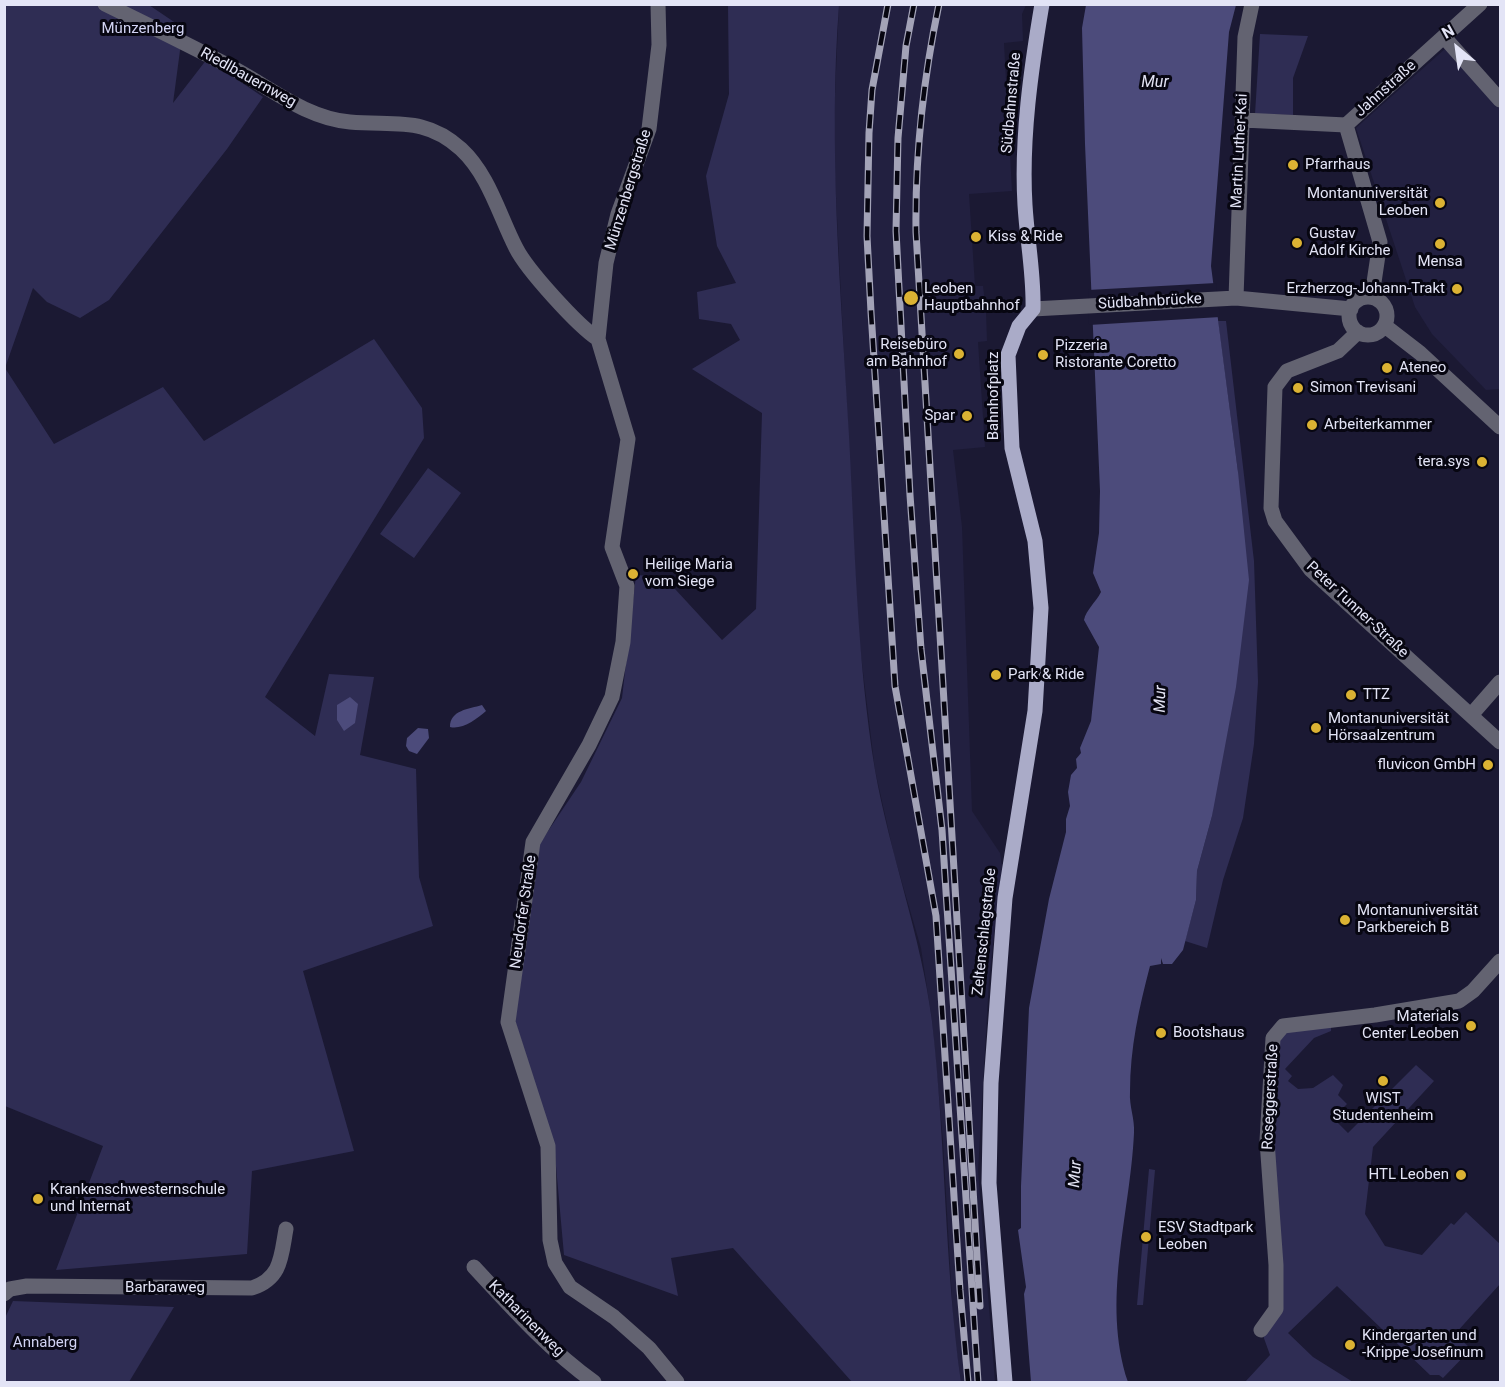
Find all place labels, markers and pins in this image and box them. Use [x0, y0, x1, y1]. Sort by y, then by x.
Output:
place label: Pfarrhaus [1305, 156, 1370, 174]
marker: Pfarrhaus [1286, 158, 1300, 172]
place label: Montanuniversität Leoben [1307, 185, 1428, 220]
marker: Montanuniversität Leoben [1433, 196, 1447, 210]
place label: Gustav Adolf Kirche [1309, 225, 1390, 260]
place label: Kiss & Ride [988, 228, 1063, 246]
marker: Kiss & Ride [969, 230, 983, 244]
marker: Gustav Adolf Kirche [1290, 236, 1304, 250]
marker: Mensa [1433, 237, 1447, 251]
place label: Mensa [1417, 253, 1463, 271]
place label: Leoben Hauptbahnhof [924, 280, 1020, 315]
place label: Erzherzog-Johann-Trakt [1286, 280, 1445, 298]
marker: Erzherzog-Johann-Trakt [1450, 282, 1464, 296]
marker: Leoben Hauptbahnhof [902, 289, 920, 307]
place label: Reisebüro am Bahnhof [866, 336, 947, 371]
place label: Pizzeria Ristorante Coretto [1055, 337, 1176, 372]
marker: Reisebüro am Bahnhof [952, 347, 966, 361]
marker: Pizzeria Ristorante Coretto [1036, 348, 1050, 362]
place label: Ateneo [1399, 359, 1446, 377]
marker: Ateneo [1380, 361, 1394, 375]
place label: Simon Trevisani [1310, 379, 1416, 397]
marker: Simon Trevisani [1291, 381, 1305, 395]
place label: Spar [924, 407, 955, 425]
marker: Spar [960, 409, 974, 423]
place label: Arbeiterkammer [1324, 416, 1432, 434]
marker: Arbeiterkammer [1305, 418, 1319, 432]
place label: tera.sys [1418, 453, 1470, 471]
marker: tera.sys [1475, 455, 1489, 469]
place label: Heilige Maria vom Siege [645, 556, 733, 591]
marker: Heilige Maria vom Siege [626, 567, 640, 581]
place label: Park & Ride [1008, 666, 1084, 684]
marker: Park & Ride [989, 668, 1003, 682]
place label: TTZ [1363, 686, 1390, 704]
marker: TTZ [1344, 688, 1358, 702]
place label: Montanuniversität Hörsaalzentrum [1328, 710, 1449, 745]
marker: Montanuniversität Hörsaalzentrum [1309, 721, 1323, 735]
place label: fluvicon GmbH [1377, 756, 1476, 774]
marker: fluvicon GmbH [1481, 758, 1495, 772]
place label: Montanuniversität Parkbereich B [1357, 902, 1478, 937]
marker: Montanuniversität Parkbereich B [1338, 913, 1352, 927]
place label: Materials Center Leoben [1362, 1008, 1459, 1043]
marker: Materials Center Leoben [1464, 1019, 1478, 1033]
place label: Bootshaus [1173, 1024, 1245, 1042]
marker: Bootshaus [1154, 1026, 1168, 1040]
marker: WIST Studentenheim [1376, 1074, 1390, 1088]
place label: WIST Studentenheim [1333, 1090, 1433, 1125]
place label: HTL Leoben [1369, 1166, 1449, 1184]
marker: HTL Leoben [1454, 1168, 1468, 1182]
place label: Krankenschwesternschule und Internat [50, 1181, 225, 1216]
marker: Krankenschwesternschule und Internat [31, 1192, 45, 1206]
place label: ESV Stadtpark Leoben [1158, 1219, 1253, 1254]
marker: ESV Stadtpark Leoben [1139, 1230, 1153, 1244]
place label: Kindergarten und -Krippe Josefinum [1362, 1327, 1483, 1362]
marker: Kindergarten und -Krippe Josefinum [1343, 1338, 1357, 1352]

